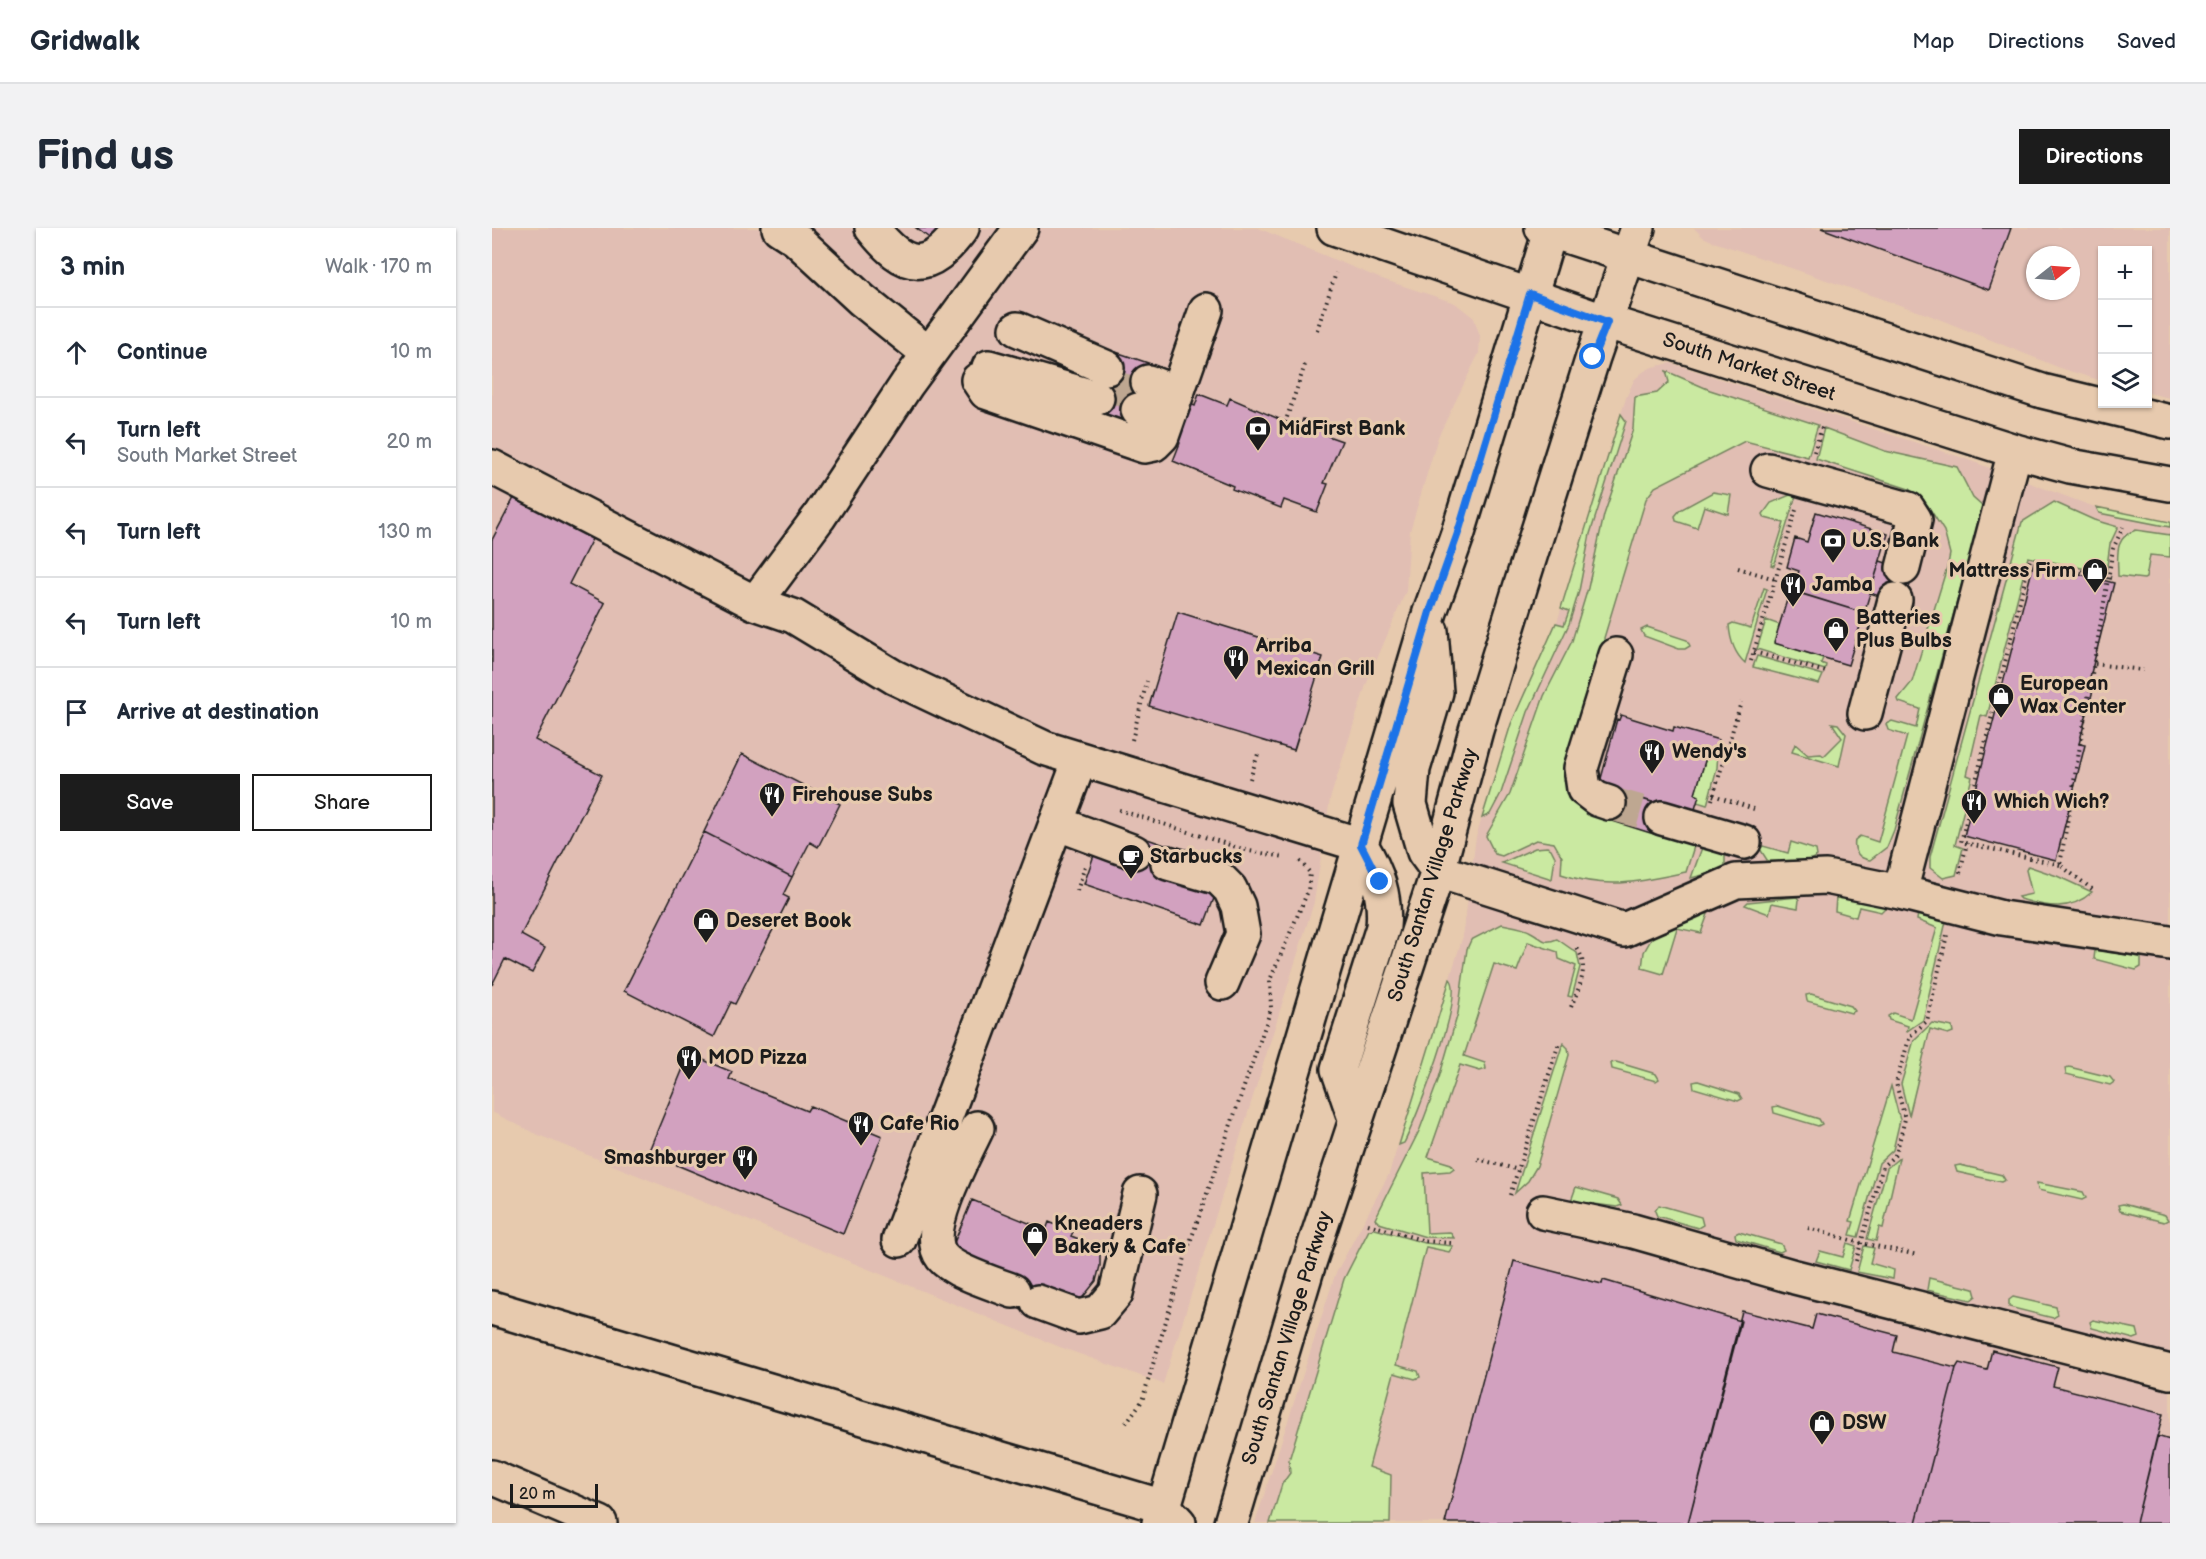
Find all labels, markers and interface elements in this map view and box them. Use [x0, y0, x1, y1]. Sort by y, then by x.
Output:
text: Gridwalk [30, 25, 140, 58]
text: Map [1912, 29, 1955, 54]
text: Directions [1988, 29, 2084, 54]
text: Saved [2117, 29, 2176, 54]
button: Directions [2019, 129, 2170, 184]
text: Find us [36, 131, 174, 182]
north arrow [2026, 246, 2080, 300]
map controls [2098, 246, 2152, 408]
button: + [2098, 246, 2152, 300]
text: 3 min [60, 252, 125, 283]
text: Walk · 170 m [325, 255, 432, 279]
button: − [2098, 300, 2152, 354]
street label: South Market Street [1660, 328, 1838, 406]
icon: ahead [60, 336, 93, 369]
text: Continue [117, 339, 207, 366]
text: 10 m [391, 340, 432, 364]
route start [1579, 343, 1605, 369]
button: layers [2098, 354, 2152, 408]
bank icon: MidFirst Bank [1243, 414, 1273, 452]
text: Turn left [117, 417, 201, 444]
place label: MidFirst Bank [1278, 417, 1406, 441]
icon: left [60, 426, 93, 459]
text: 20 m [387, 430, 432, 454]
text: South Market Street [117, 444, 297, 468]
icon: left [60, 516, 93, 549]
text: Turn left [117, 519, 201, 546]
text: 130 m [378, 520, 432, 544]
bank icon: U.S. Bank [1818, 526, 1848, 564]
place label: U.S. Bank [1852, 529, 1939, 553]
shop icon: Mattress Firm [2080, 556, 2110, 594]
place label: Mattress Firm [1948, 559, 2076, 583]
restaurant icon: Jamba [1778, 570, 1808, 608]
place label: Jamba [1812, 573, 1873, 597]
icon: left [60, 606, 93, 639]
place label: Batteries Plus Bulbs [1856, 606, 1952, 653]
text: Turn left [117, 609, 201, 636]
text: 10 m [391, 610, 432, 634]
shop icon: Batteries Plus Bulbs [1821, 615, 1851, 653]
place label: Arriba Mexican Grill [1255, 634, 1375, 681]
restaurant icon: Arriba Mexican Grill [1221, 643, 1251, 681]
place label: European Wax Center [2020, 672, 2127, 719]
shop icon: European Wax Center [1986, 681, 2016, 719]
icon: arrive [60, 696, 93, 729]
text: Arrive at destination [117, 699, 319, 726]
restaurant icon: Wendy's [1637, 737, 1667, 775]
place label: Wendy's [1672, 740, 1747, 764]
street label: South Santan Village Parkway [1383, 745, 1483, 1005]
button: Save [60, 774, 240, 831]
button: Share [252, 774, 432, 831]
restaurant icon: Firehouse Subs [757, 780, 787, 818]
place label: Firehouse Subs [792, 783, 933, 807]
restaurant icon: Which Wich? [1959, 787, 1989, 825]
place label: Which Wich? [1994, 790, 2109, 814]
cafe icon: Starbucks [1116, 842, 1146, 880]
place label: Starbucks [1150, 845, 1242, 869]
route end [1366, 868, 1392, 894]
shop icon: Deseret Book [691, 906, 721, 944]
place label: Deseret Book [726, 909, 852, 933]
restaurant icon: MOD Pizza [674, 1043, 704, 1081]
place label: MOD Pizza [708, 1046, 807, 1070]
restaurant icon: Cafe Rio [846, 1109, 876, 1147]
place label: Cafe Rio [880, 1112, 959, 1136]
restaurant icon: Smashburger [730, 1143, 760, 1181]
place label: Smashburger [604, 1146, 727, 1170]
street label: South Santan Village Parkway [1237, 1208, 1337, 1468]
place label: Kneaders Bakery & Cafe [1054, 1212, 1186, 1259]
shop icon: Kneaders Bakery & Cafe [1020, 1220, 1050, 1258]
shop icon: DSW [1807, 1408, 1837, 1446]
place label: DSW [1842, 1411, 1887, 1435]
scale bar [510, 1481, 598, 1508]
text: 20 m [519, 1485, 555, 1504]

